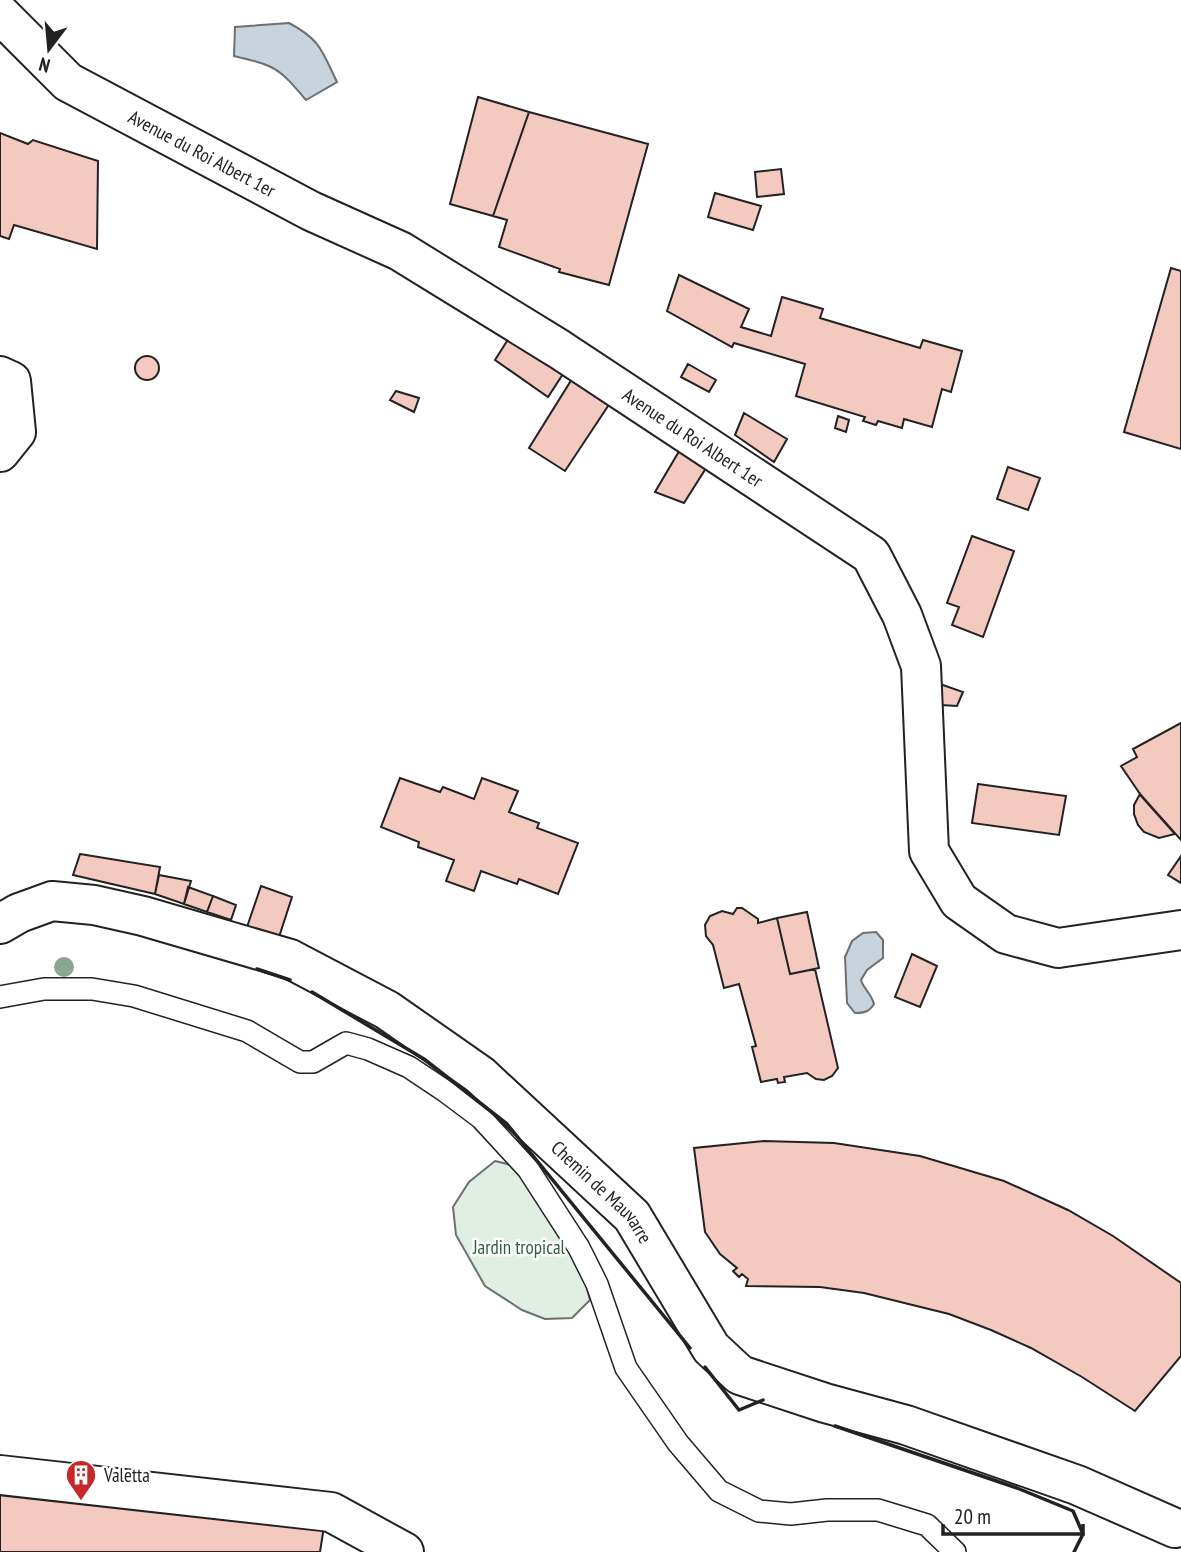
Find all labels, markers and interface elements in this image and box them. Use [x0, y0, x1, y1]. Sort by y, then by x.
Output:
north arrow [14, 14, 84, 84]
text: N [36, 52, 53, 78]
street label: Avenue du Roi Albert 1er [124, 104, 280, 202]
street label: Avenue du Roi Albert 1er [618, 382, 768, 493]
street label: Chemin de Mauvarre [546, 1135, 658, 1248]
park label: Jardin tropical [472, 1235, 566, 1259]
building icon: Valetta [64, 1458, 98, 1502]
place label: Valetta [103, 1463, 150, 1487]
scale bar [943, 1492, 1083, 1536]
text: 20 m [954, 1503, 991, 1530]

